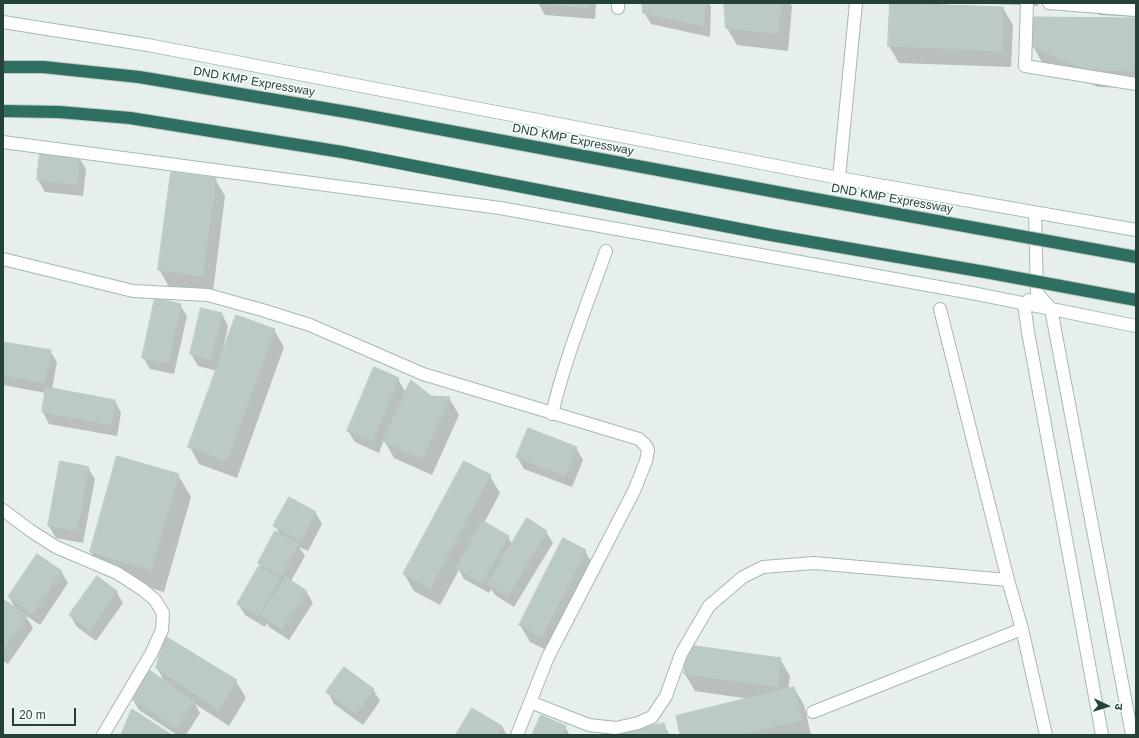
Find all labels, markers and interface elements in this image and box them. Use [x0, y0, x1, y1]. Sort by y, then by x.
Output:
street label: DND KMP Expressway [192, 64, 316, 100]
street label: DND KMP Expressway [511, 121, 635, 159]
street label: DND KMP Expressway [830, 181, 954, 217]
north arrow [1087, 686, 1127, 726]
scale bar [14, 700, 78, 726]
text: उ [1113, 703, 1125, 710]
text: 20 m [19, 708, 46, 722]

